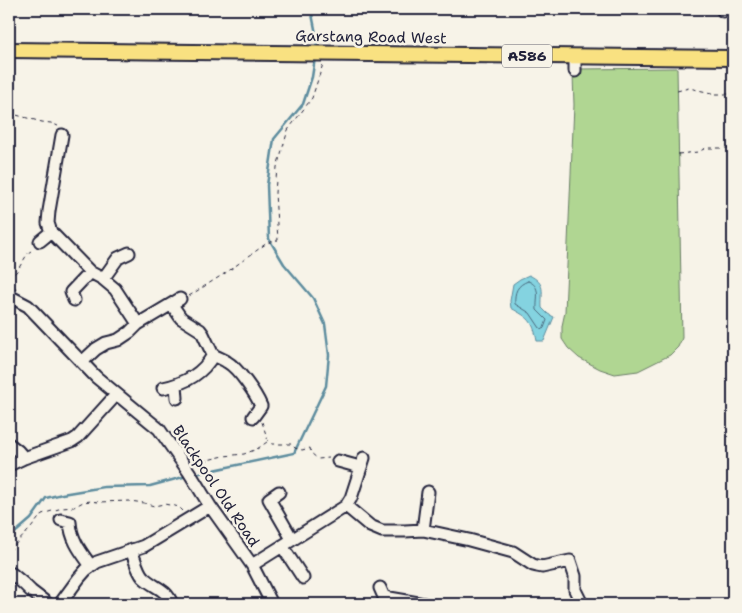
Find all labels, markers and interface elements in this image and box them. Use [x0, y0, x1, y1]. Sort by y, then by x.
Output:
street label: Garstang Road West [295, 26, 447, 48]
road number: A586 [502, 44, 552, 68]
street label: Blackpool Old Road [168, 421, 264, 551]

